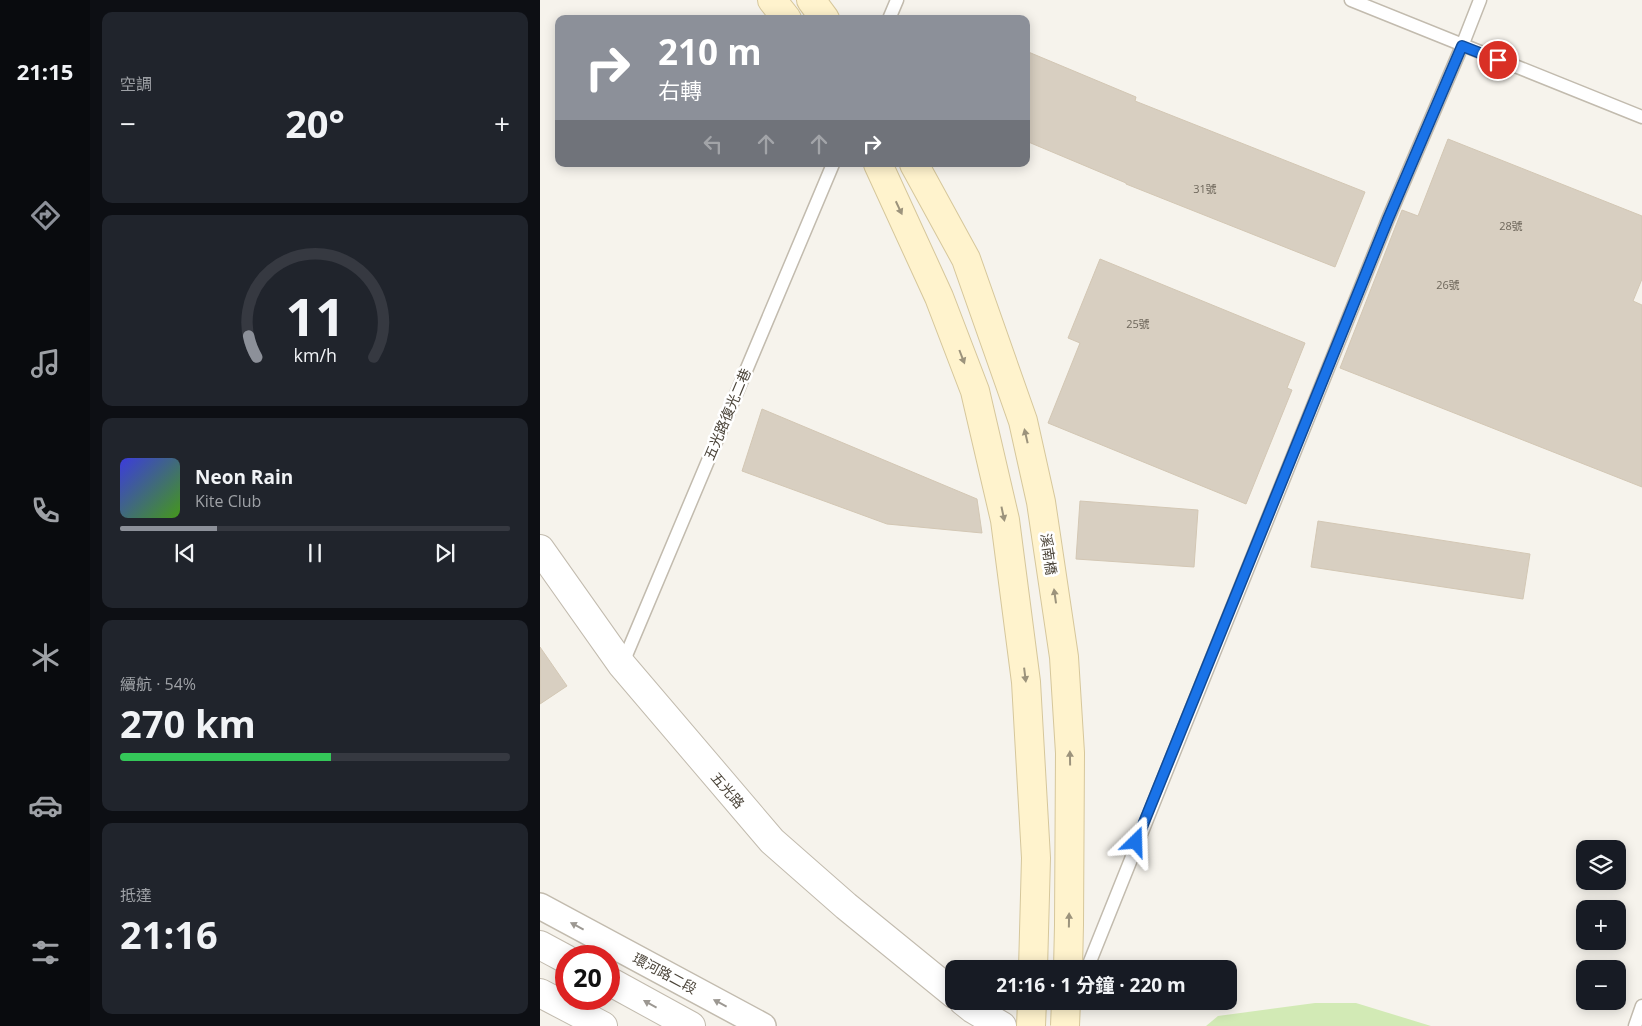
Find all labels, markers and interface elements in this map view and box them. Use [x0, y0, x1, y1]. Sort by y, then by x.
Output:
text: 210 m [658, 28, 762, 75]
icon: right [575, 35, 640, 100]
pin [1477, 39, 1519, 81]
icon: arrive [1484, 46, 1512, 74]
text: 21:15 [17, 56, 73, 86]
text: 空調 [120, 73, 152, 95]
text: 右轉 [658, 75, 702, 105]
text: 20° [285, 97, 345, 149]
text: − [120, 104, 136, 142]
text: + [494, 104, 510, 142]
icon: left [699, 130, 727, 158]
icon: ahead [752, 130, 780, 158]
icon: ahead [805, 130, 833, 158]
icon: right [858, 130, 886, 158]
house number: 31號 [1193, 181, 1217, 196]
icon: directions [28, 198, 63, 233]
one-way arrow [895, 201, 903, 215]
house number: 28號 [1499, 218, 1523, 233]
house number: 26號 [1436, 277, 1460, 292]
text: 11 [285, 280, 345, 351]
house number: 25號 [1126, 316, 1150, 331]
text: km/h [293, 343, 337, 367]
icon: music [28, 346, 63, 381]
one-way arrow [959, 350, 966, 365]
street label: 五光路復光二巷 [699, 365, 755, 463]
one-way arrow [1022, 429, 1030, 444]
text: Neon Rain [195, 464, 293, 490]
text: Kite Club [195, 490, 261, 512]
icon: phone [28, 493, 63, 528]
one-way arrow [999, 507, 1007, 522]
street label: 溪南橋 [1037, 532, 1061, 576]
icon: previous [171, 539, 199, 567]
icon: pause [301, 539, 329, 567]
icon: next [431, 539, 459, 567]
one-way arrow [1051, 588, 1059, 604]
icon: climate [28, 640, 63, 675]
one-way arrow [1021, 668, 1029, 684]
text: 續航 · 54% [120, 673, 196, 695]
text: 270 km [120, 697, 256, 749]
one-way arrow [1066, 749, 1074, 765]
street label: 五光路 [707, 768, 749, 812]
icon: car [28, 788, 63, 823]
position arrow [1109, 815, 1161, 867]
map controls [1576, 840, 1626, 1010]
button: layers [1576, 840, 1626, 890]
text: 抵達 [120, 884, 152, 906]
button: + [1576, 900, 1626, 950]
text: 21:16 [120, 908, 218, 960]
one-way arrow [1065, 912, 1073, 928]
one-way arrow [570, 922, 584, 930]
icon: filters [28, 935, 63, 970]
speed limit sign: 20 [555, 945, 620, 1010]
street label: 環河路二段 [630, 948, 700, 998]
button: − [1576, 960, 1626, 1010]
text: 21:16 · 1 分鐘 · 220 m [996, 972, 1186, 998]
one-way arrow [643, 999, 657, 1008]
one-way arrow [713, 999, 728, 1007]

